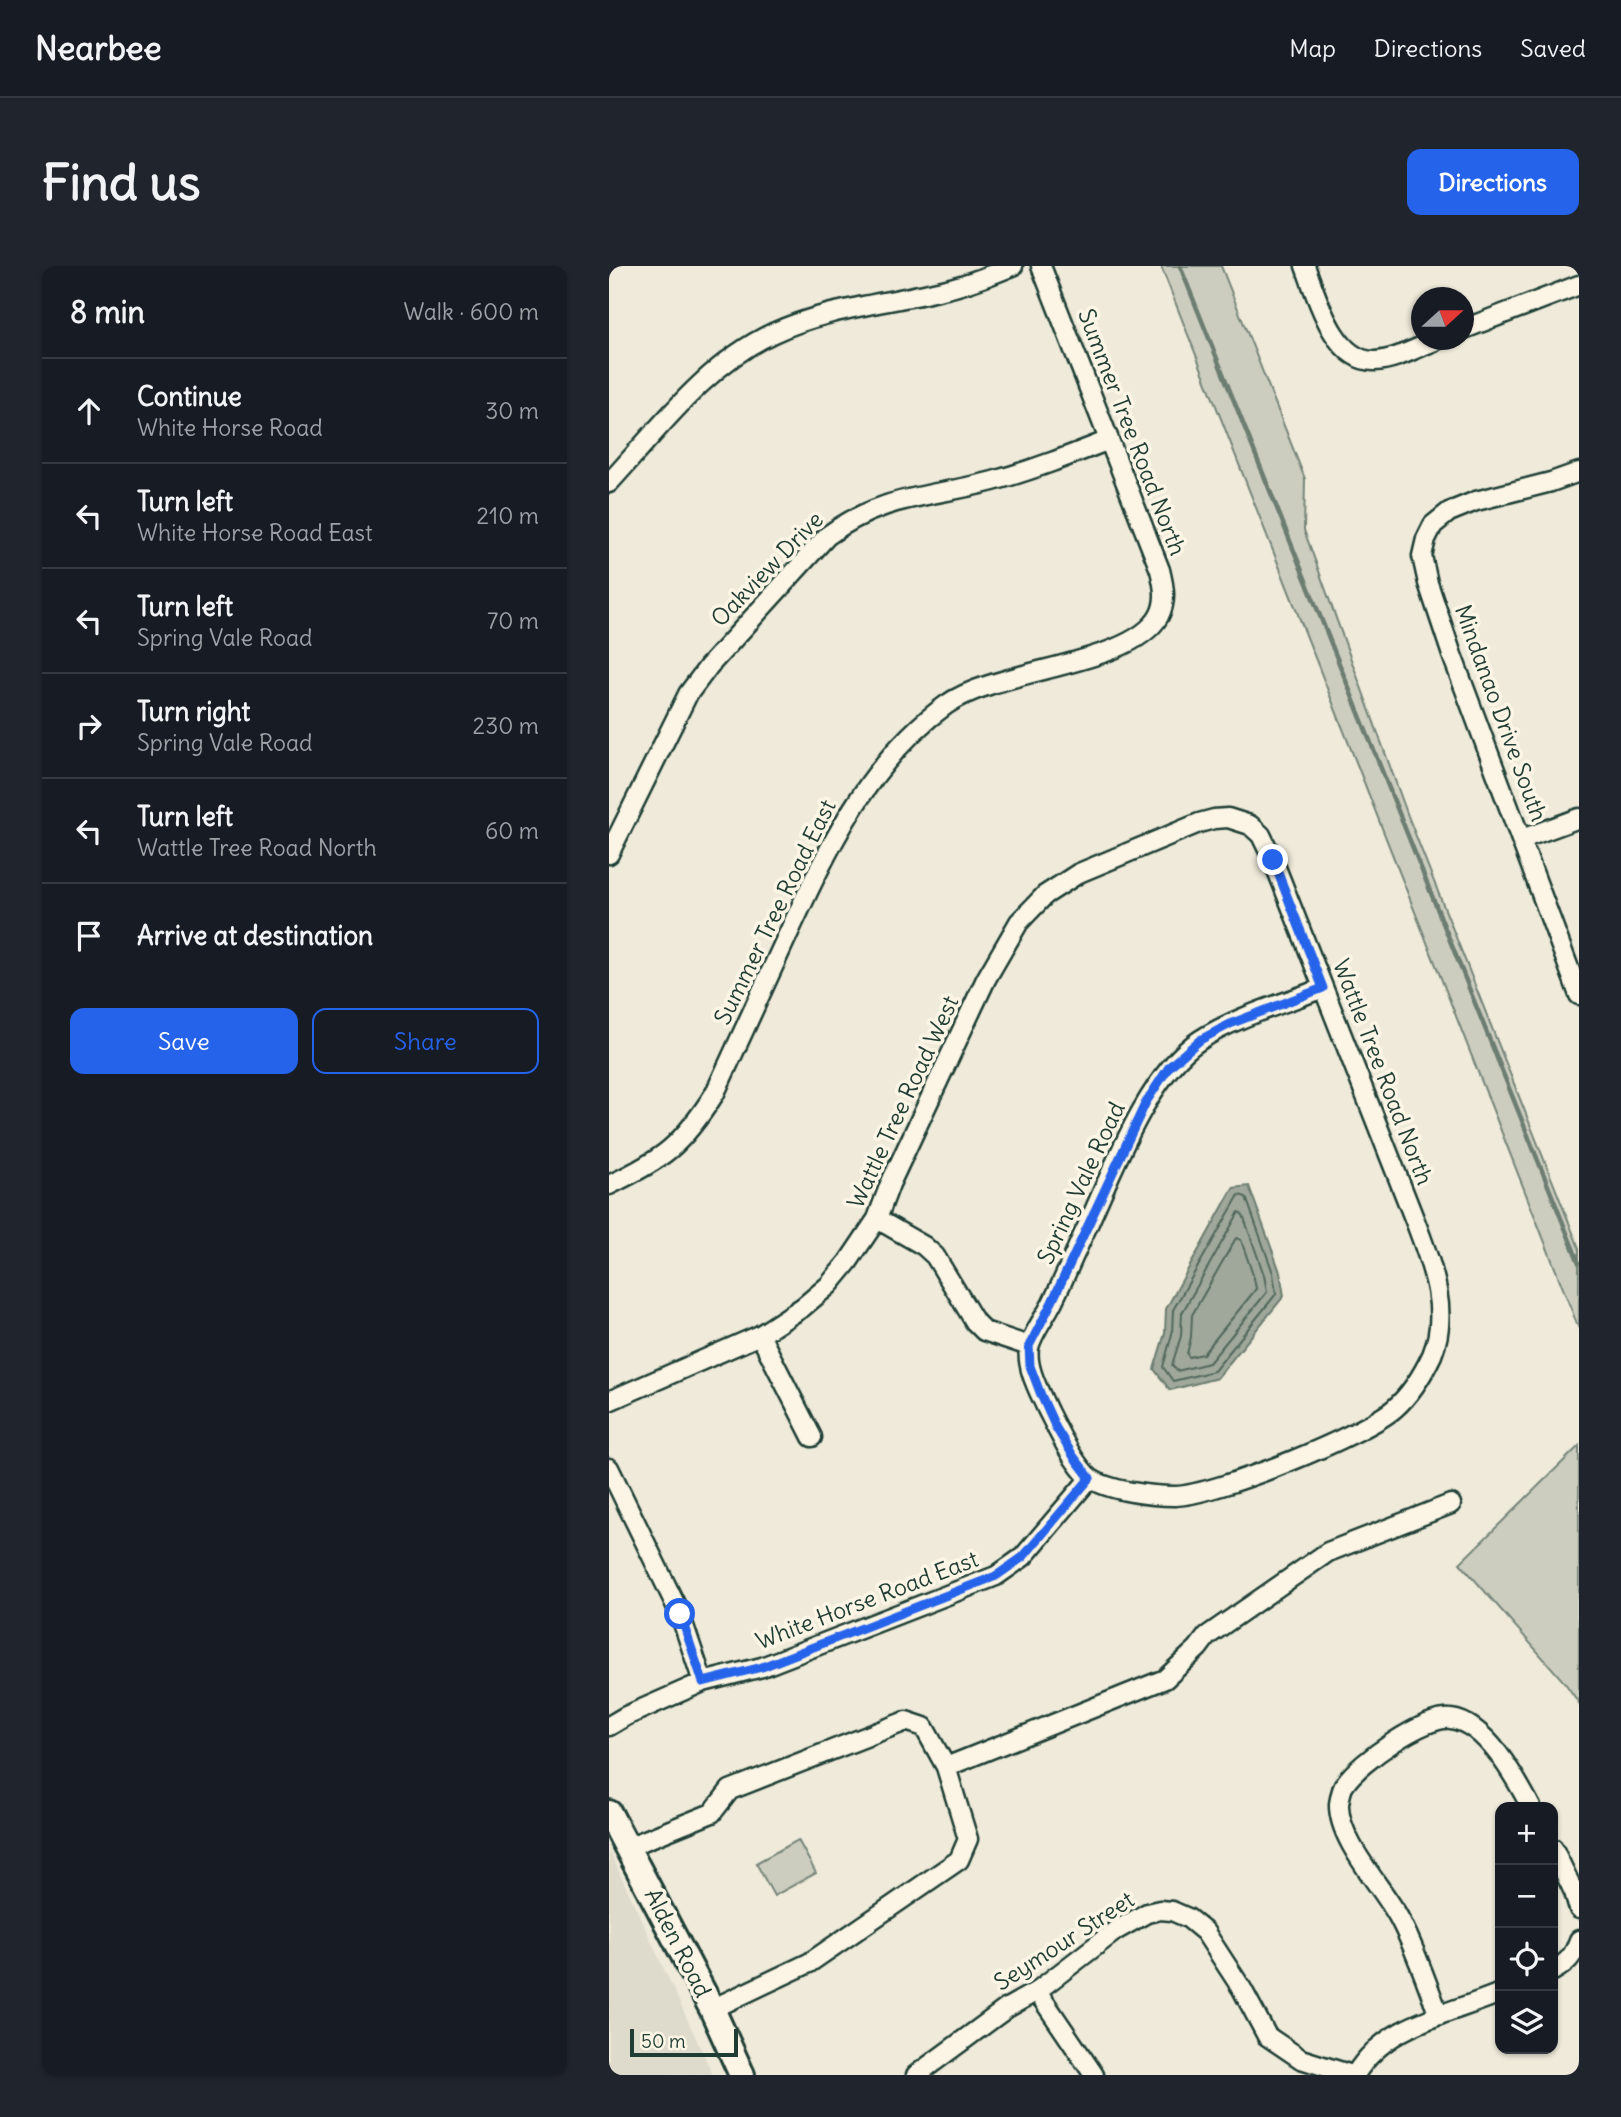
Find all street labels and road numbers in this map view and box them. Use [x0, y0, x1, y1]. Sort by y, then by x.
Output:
street label: Summer Tree Road North [1072, 304, 1193, 559]
street label: Oakview Drive [704, 505, 829, 632]
street label: Mindanao Drive South [1449, 601, 1554, 825]
street label: Summer Tree Road East [707, 794, 842, 1029]
street label: Wattle Tree Road North [1327, 955, 1440, 1189]
street label: Wattle Tree Road West [841, 991, 965, 1213]
street label: Spring Vale Road [1030, 1097, 1131, 1268]
street label: White Horse Road East [752, 1544, 982, 1655]
street label: Alden Road [639, 1883, 718, 2002]
street label: Seymour Street [988, 1884, 1139, 1997]

